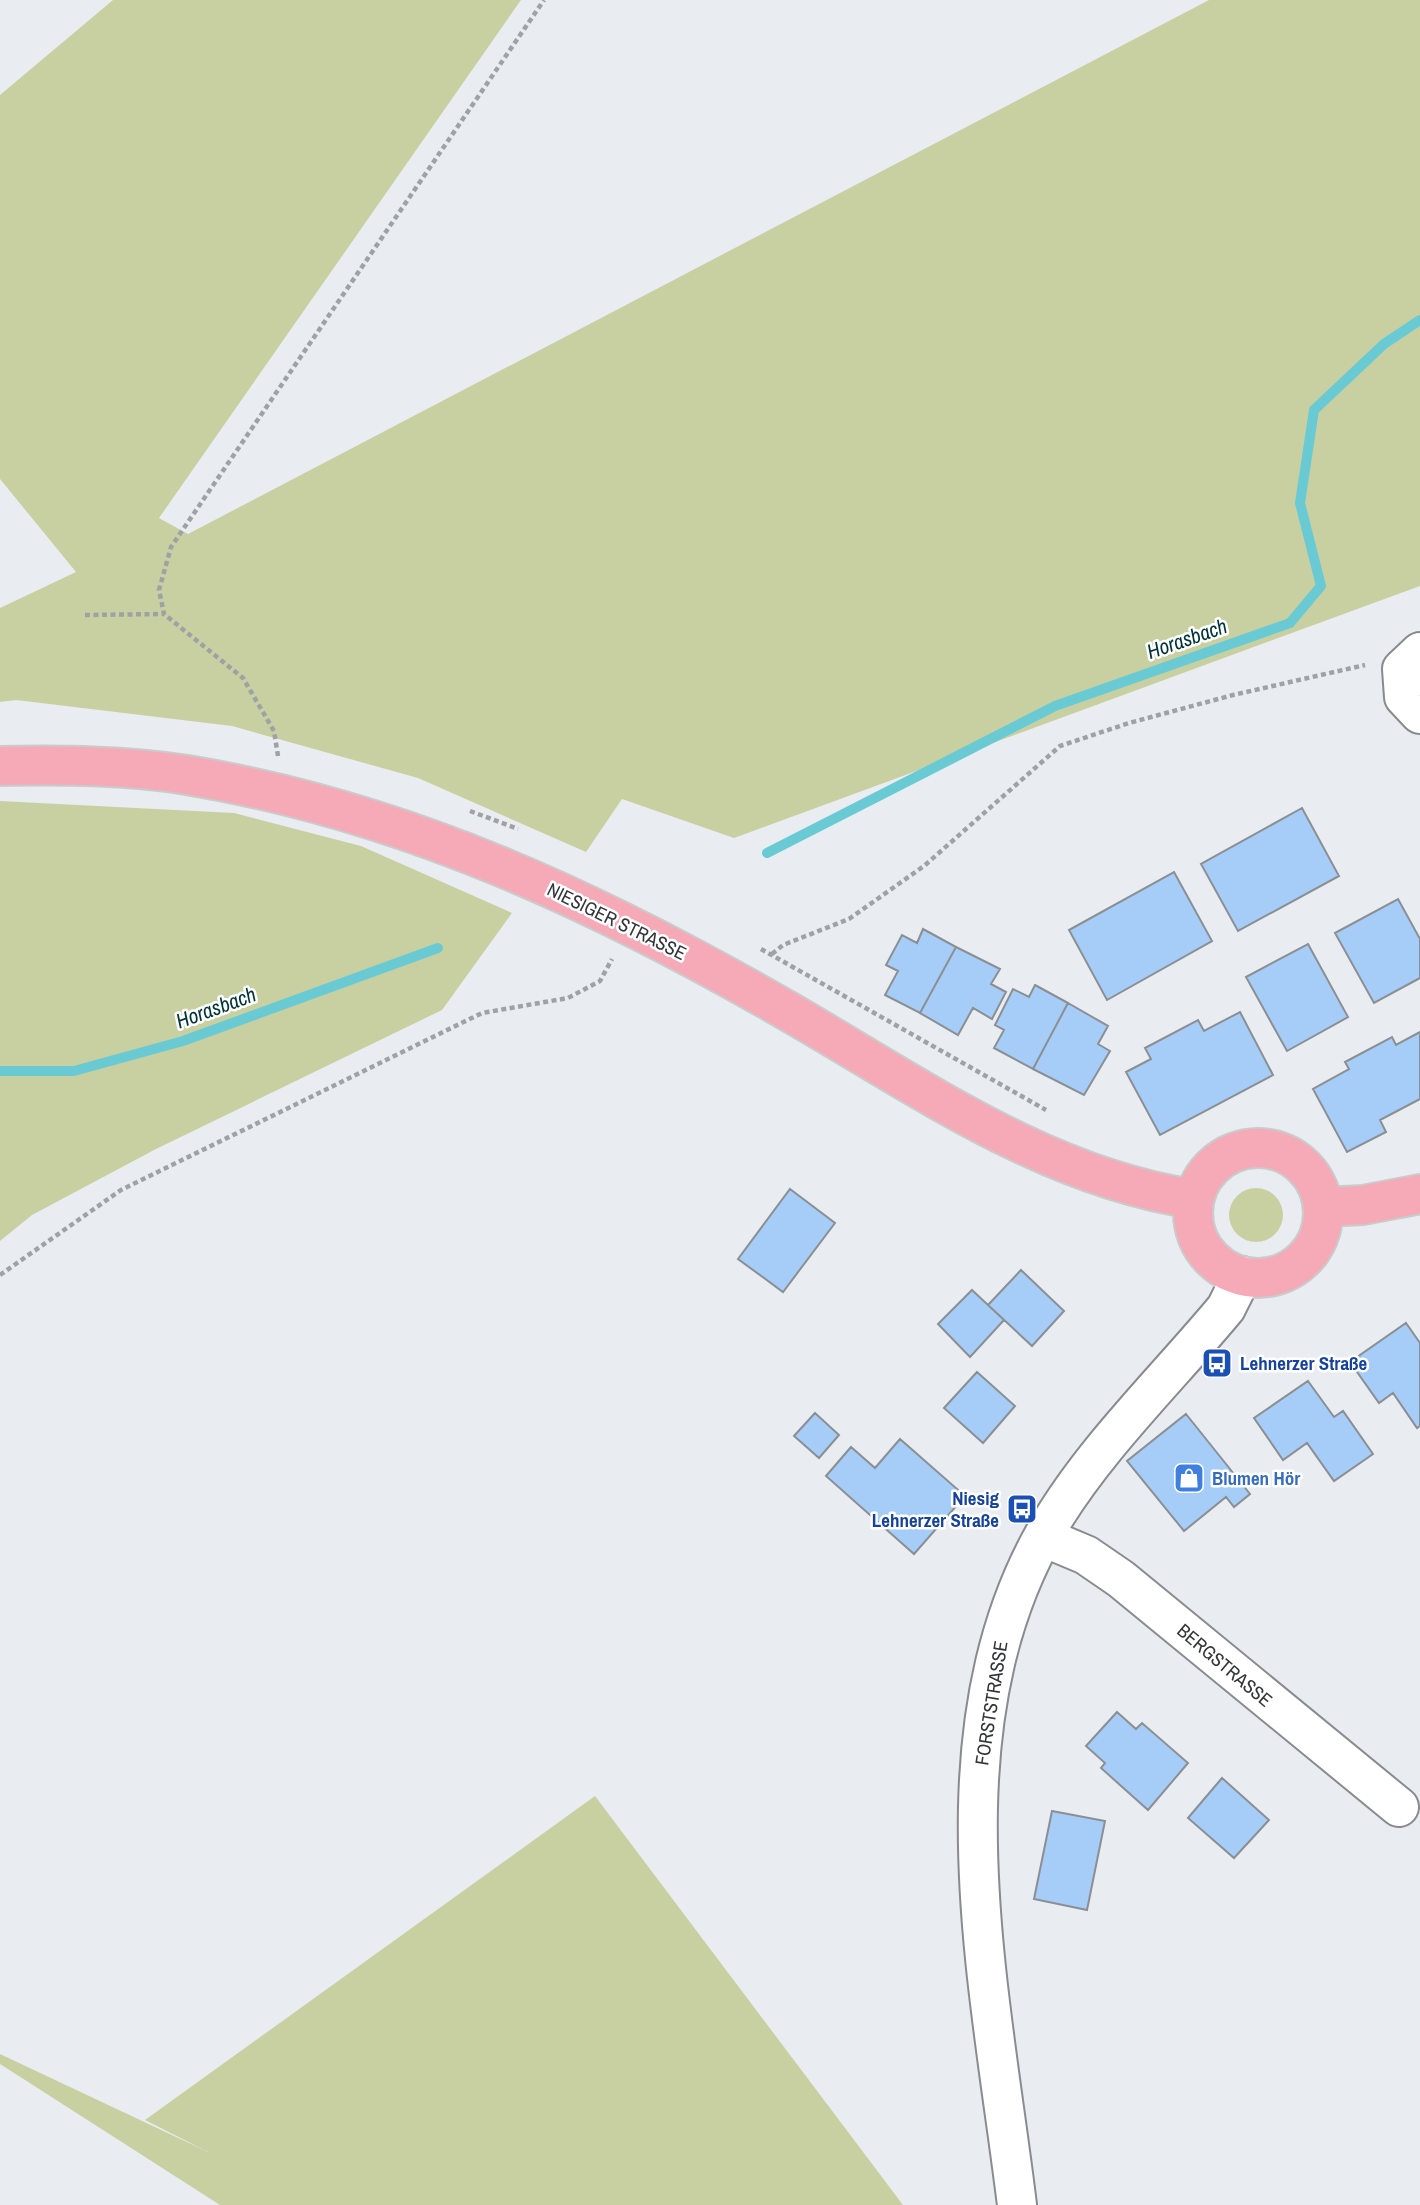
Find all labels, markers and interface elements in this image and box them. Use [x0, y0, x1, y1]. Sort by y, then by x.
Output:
water label: Horasbach [1143, 611, 1231, 666]
street label: NIESIGER STRASSE [543, 876, 691, 966]
water label: Horasbach [172, 980, 260, 1035]
bus stop icon: Lehnerzer Straße [1200, 1346, 1234, 1380]
place label: Lehnerzer Straße [1240, 1350, 1368, 1376]
shop icon: Blumen Hör [1172, 1461, 1206, 1495]
place label: Blumen Hör [1212, 1465, 1300, 1491]
place label: Niesig Lehnerzer Straße [872, 1485, 999, 1533]
bus stop icon: Niesig Lehnerzer Straße [1005, 1492, 1039, 1526]
street label: BERGSTRASSE [1172, 1617, 1278, 1713]
street label: FORSTSTRASSE [968, 1639, 1014, 1767]

